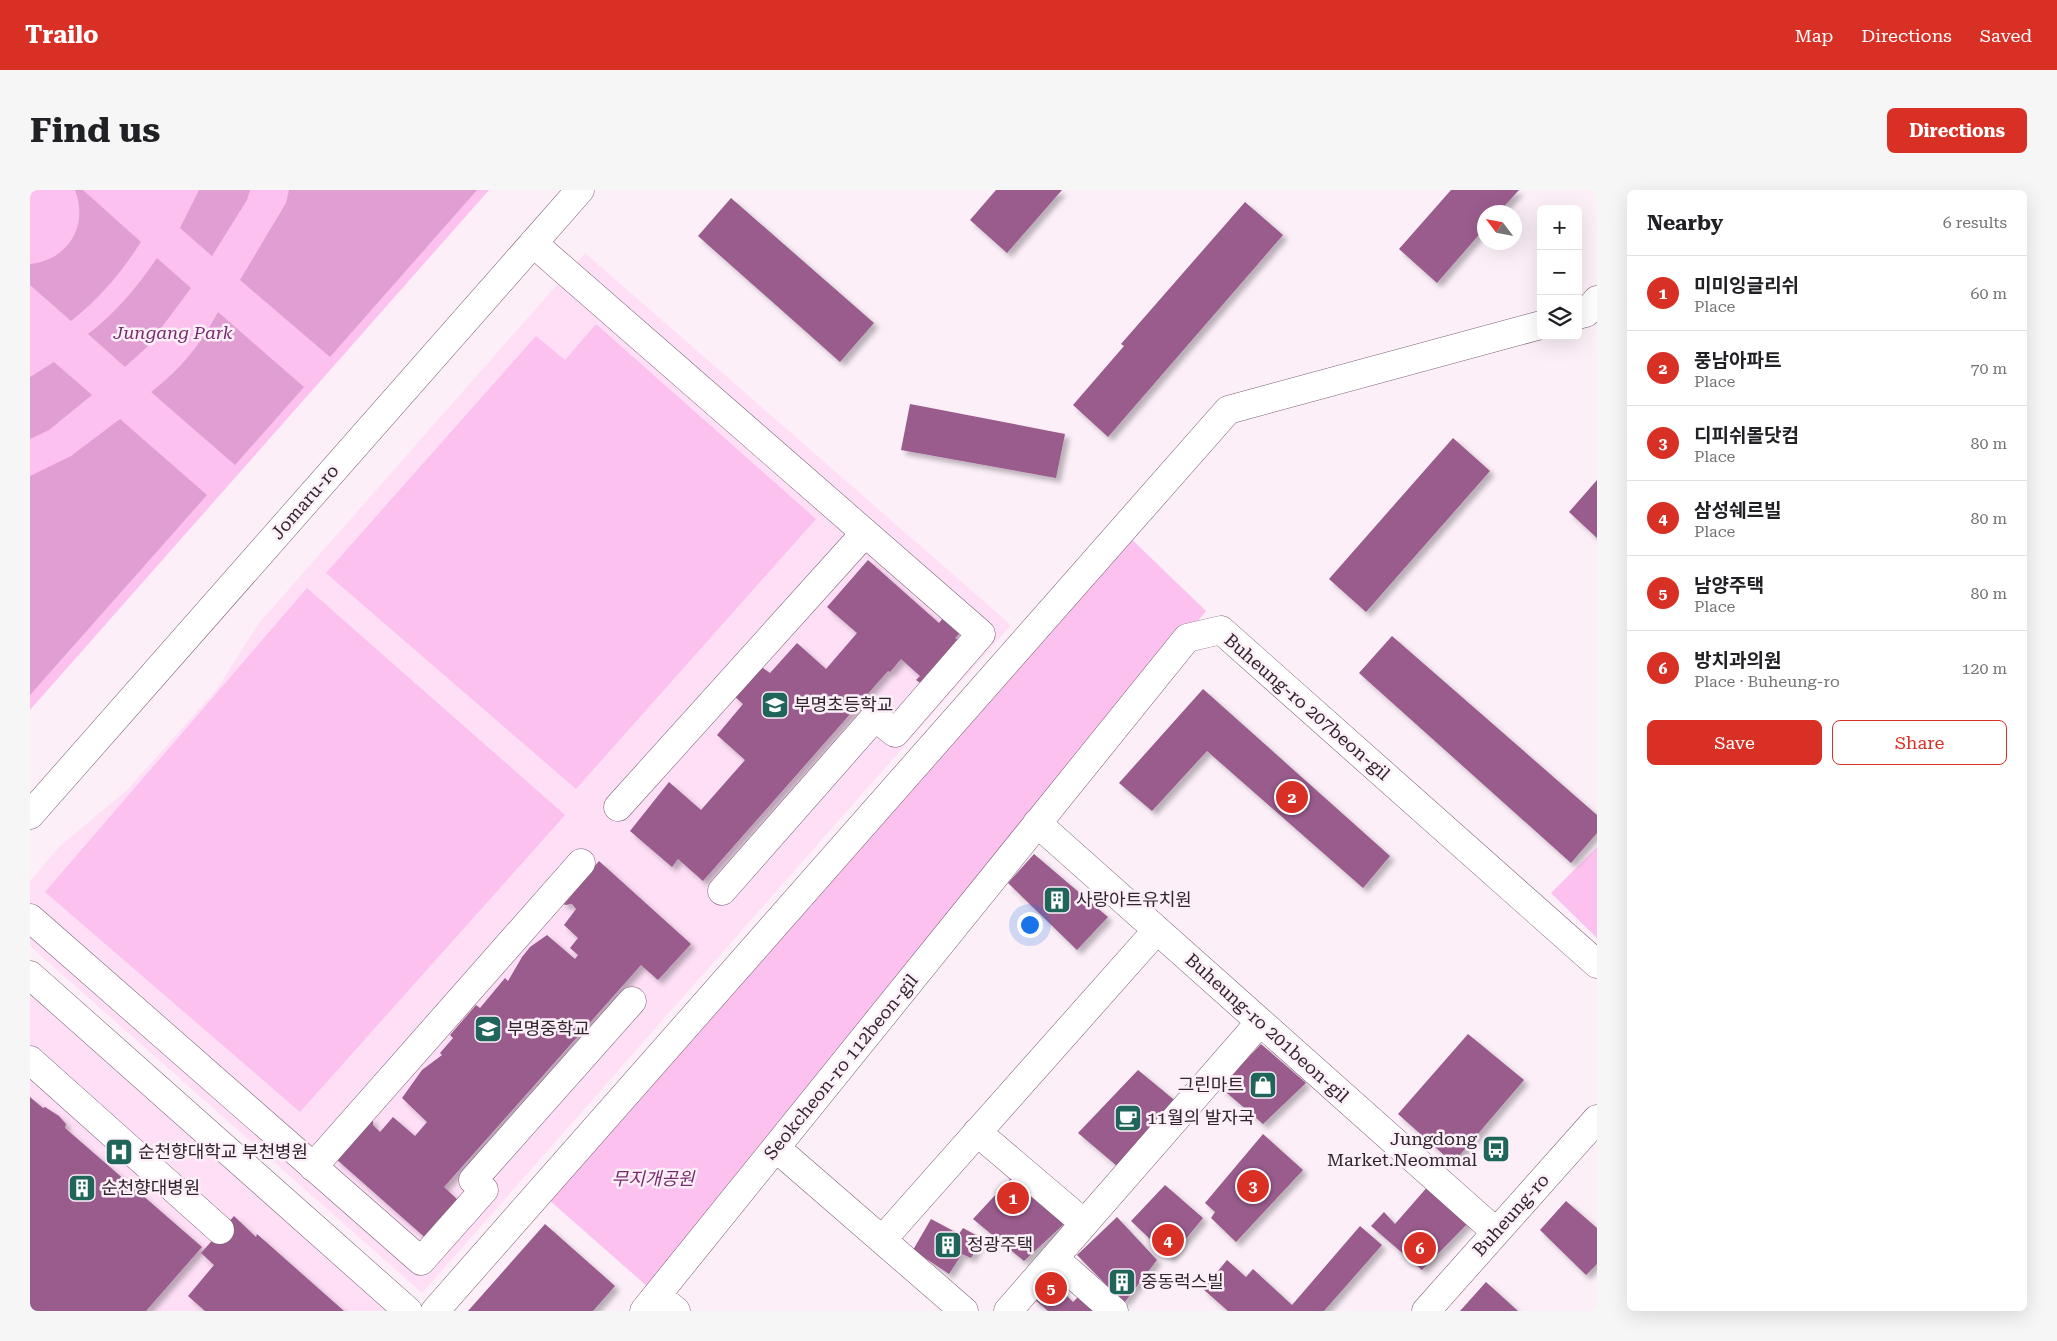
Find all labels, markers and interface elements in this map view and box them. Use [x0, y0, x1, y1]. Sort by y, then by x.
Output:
text: Trailo [25, 21, 99, 49]
text: Map [1795, 25, 1833, 46]
text: Directions [1861, 25, 1952, 46]
text: Saved [1980, 25, 2032, 46]
button: Directions [1887, 108, 2027, 153]
text: Find us [30, 110, 160, 151]
north arrow [1477, 205, 1522, 250]
map controls [1537, 205, 1582, 340]
button: + [1537, 205, 1582, 250]
text: Nearby [1647, 211, 1723, 235]
text: 6 results [1943, 213, 2007, 232]
button: − [1537, 250, 1582, 295]
text: 미미잉글리쉬 [1694, 274, 1799, 297]
text: 1 [1659, 284, 1667, 303]
text: 60 m [1970, 284, 2007, 303]
button: layers [1537, 295, 1582, 340]
text: Place [1694, 297, 1735, 316]
park label: Jungang Park [112, 322, 233, 343]
text: 풍남아파트 [1694, 349, 1781, 372]
text: 2 [1659, 359, 1667, 378]
text: 70 m [1970, 359, 2007, 378]
text: Place [1694, 372, 1735, 391]
text: 디피쉬몰닷컴 [1694, 424, 1799, 447]
text: 3 [1659, 434, 1667, 453]
text: 80 m [1970, 434, 2007, 453]
text: Place [1694, 447, 1735, 466]
street label: Jomaru-ro [267, 460, 343, 543]
text: 삼성쉐르빌 [1694, 499, 1781, 522]
text: 4 [1659, 509, 1667, 528]
text: 80 m [1970, 509, 2007, 528]
text: Place [1694, 522, 1735, 541]
text: 남양주택 [1694, 574, 1764, 597]
text: 5 [1659, 584, 1667, 603]
text: 80 m [1970, 584, 2007, 603]
text: Place [1694, 597, 1735, 616]
street label: Buheung-ro 207beon-gil [1220, 629, 1395, 784]
text: 방치과의원 [1694, 649, 1781, 672]
text: 6 [1659, 659, 1667, 678]
text: 120 m [1961, 659, 2007, 678]
text: Place · Buheung-ro [1694, 672, 1840, 691]
school or university icon: 부명초등학교 [760, 690, 790, 720]
place label: 부명초등학교 [794, 694, 893, 715]
button: Save [1647, 720, 1822, 765]
button: Share [1832, 720, 2007, 765]
pin: 2 [1276, 778, 1308, 816]
building icon: 사랑아트유치원 [1042, 885, 1072, 915]
place label: 사랑아트유치원 [1076, 889, 1192, 910]
your location [1017, 912, 1043, 938]
street label: Buheung-ro 201beon-gil [1181, 949, 1354, 1107]
street label: Seokcheon-ro 112beon-gil [759, 969, 922, 1164]
school or university icon: 부명중학교 [473, 1014, 503, 1044]
place label: 부명중학교 [507, 1018, 590, 1039]
shop icon: 그린마트 [1248, 1070, 1278, 1100]
place label: 그린마트 [1178, 1074, 1244, 1095]
cafe icon: 11월의 발자국 [1113, 1103, 1143, 1133]
place label: 11월의 발자국 [1147, 1107, 1255, 1128]
place label: Jungdong Market.Neommal [1327, 1128, 1478, 1170]
bus stop icon: Jungdong Market.Neommal [1481, 1134, 1511, 1164]
hospital icon: 순천향대학교 부천병원 [104, 1137, 134, 1167]
place label: 순천향대학교 부천병원 [138, 1141, 308, 1162]
pin: 3 [1237, 1167, 1269, 1205]
park label: 무지개공원 [612, 1168, 696, 1189]
street label: Buheung-ro [1468, 1169, 1553, 1260]
building icon: 순천향대병원 [67, 1173, 97, 1203]
place label: 순천향대병원 [101, 1177, 200, 1198]
pin: 1 [997, 1179, 1029, 1217]
pin: 4 [1152, 1221, 1184, 1259]
pin: 6 [1404, 1229, 1436, 1267]
building icon: 정광주택 [933, 1230, 963, 1260]
place label: 정광주택 [967, 1234, 1033, 1255]
building icon: 중동럭스빌 [1107, 1267, 1137, 1297]
pin: 5 [1035, 1269, 1067, 1307]
place label: 중동럭스빌 [1141, 1271, 1224, 1292]

